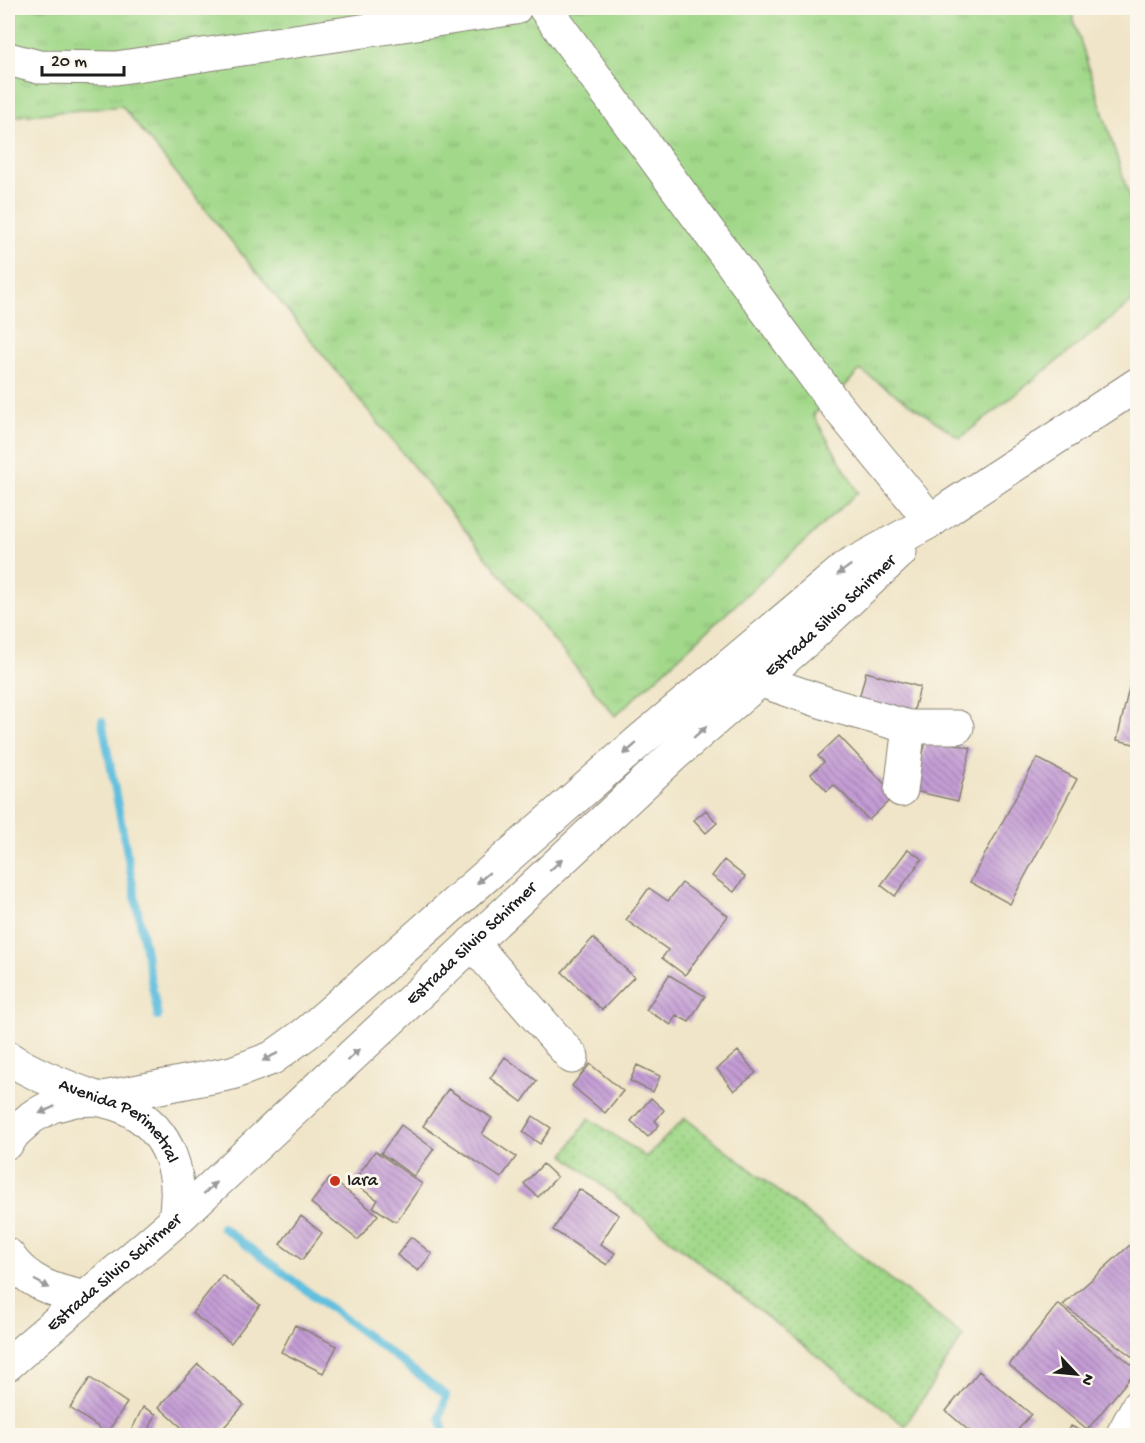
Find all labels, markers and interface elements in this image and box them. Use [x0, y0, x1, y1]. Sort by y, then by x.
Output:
scale bar [42, 39, 124, 77]
text: 20 m [51, 52, 87, 73]
street label: Estrada Silvio Schirmer [761, 549, 902, 682]
one-way arrow [836, 564, 851, 576]
one-way arrow [692, 726, 707, 739]
one-way arrow [623, 742, 638, 755]
one-way arrow [549, 858, 564, 872]
one-way arrow [476, 871, 491, 884]
street label: Estrada Silvio Schirmer [402, 877, 543, 1010]
one-way arrow [345, 1049, 359, 1063]
one-way arrow [261, 1052, 278, 1062]
street label: Avenida Perimetral [56, 1074, 183, 1166]
one-way arrow [38, 1105, 55, 1114]
place label: Iara [347, 1171, 379, 1192]
marker: Iara [328, 1174, 342, 1188]
one-way arrow [203, 1182, 217, 1196]
street label: Estrada Silvio Schirmer [43, 1208, 188, 1336]
one-way arrow [33, 1279, 50, 1289]
north arrow [1046, 1344, 1106, 1404]
text: N [1075, 1370, 1097, 1388]

